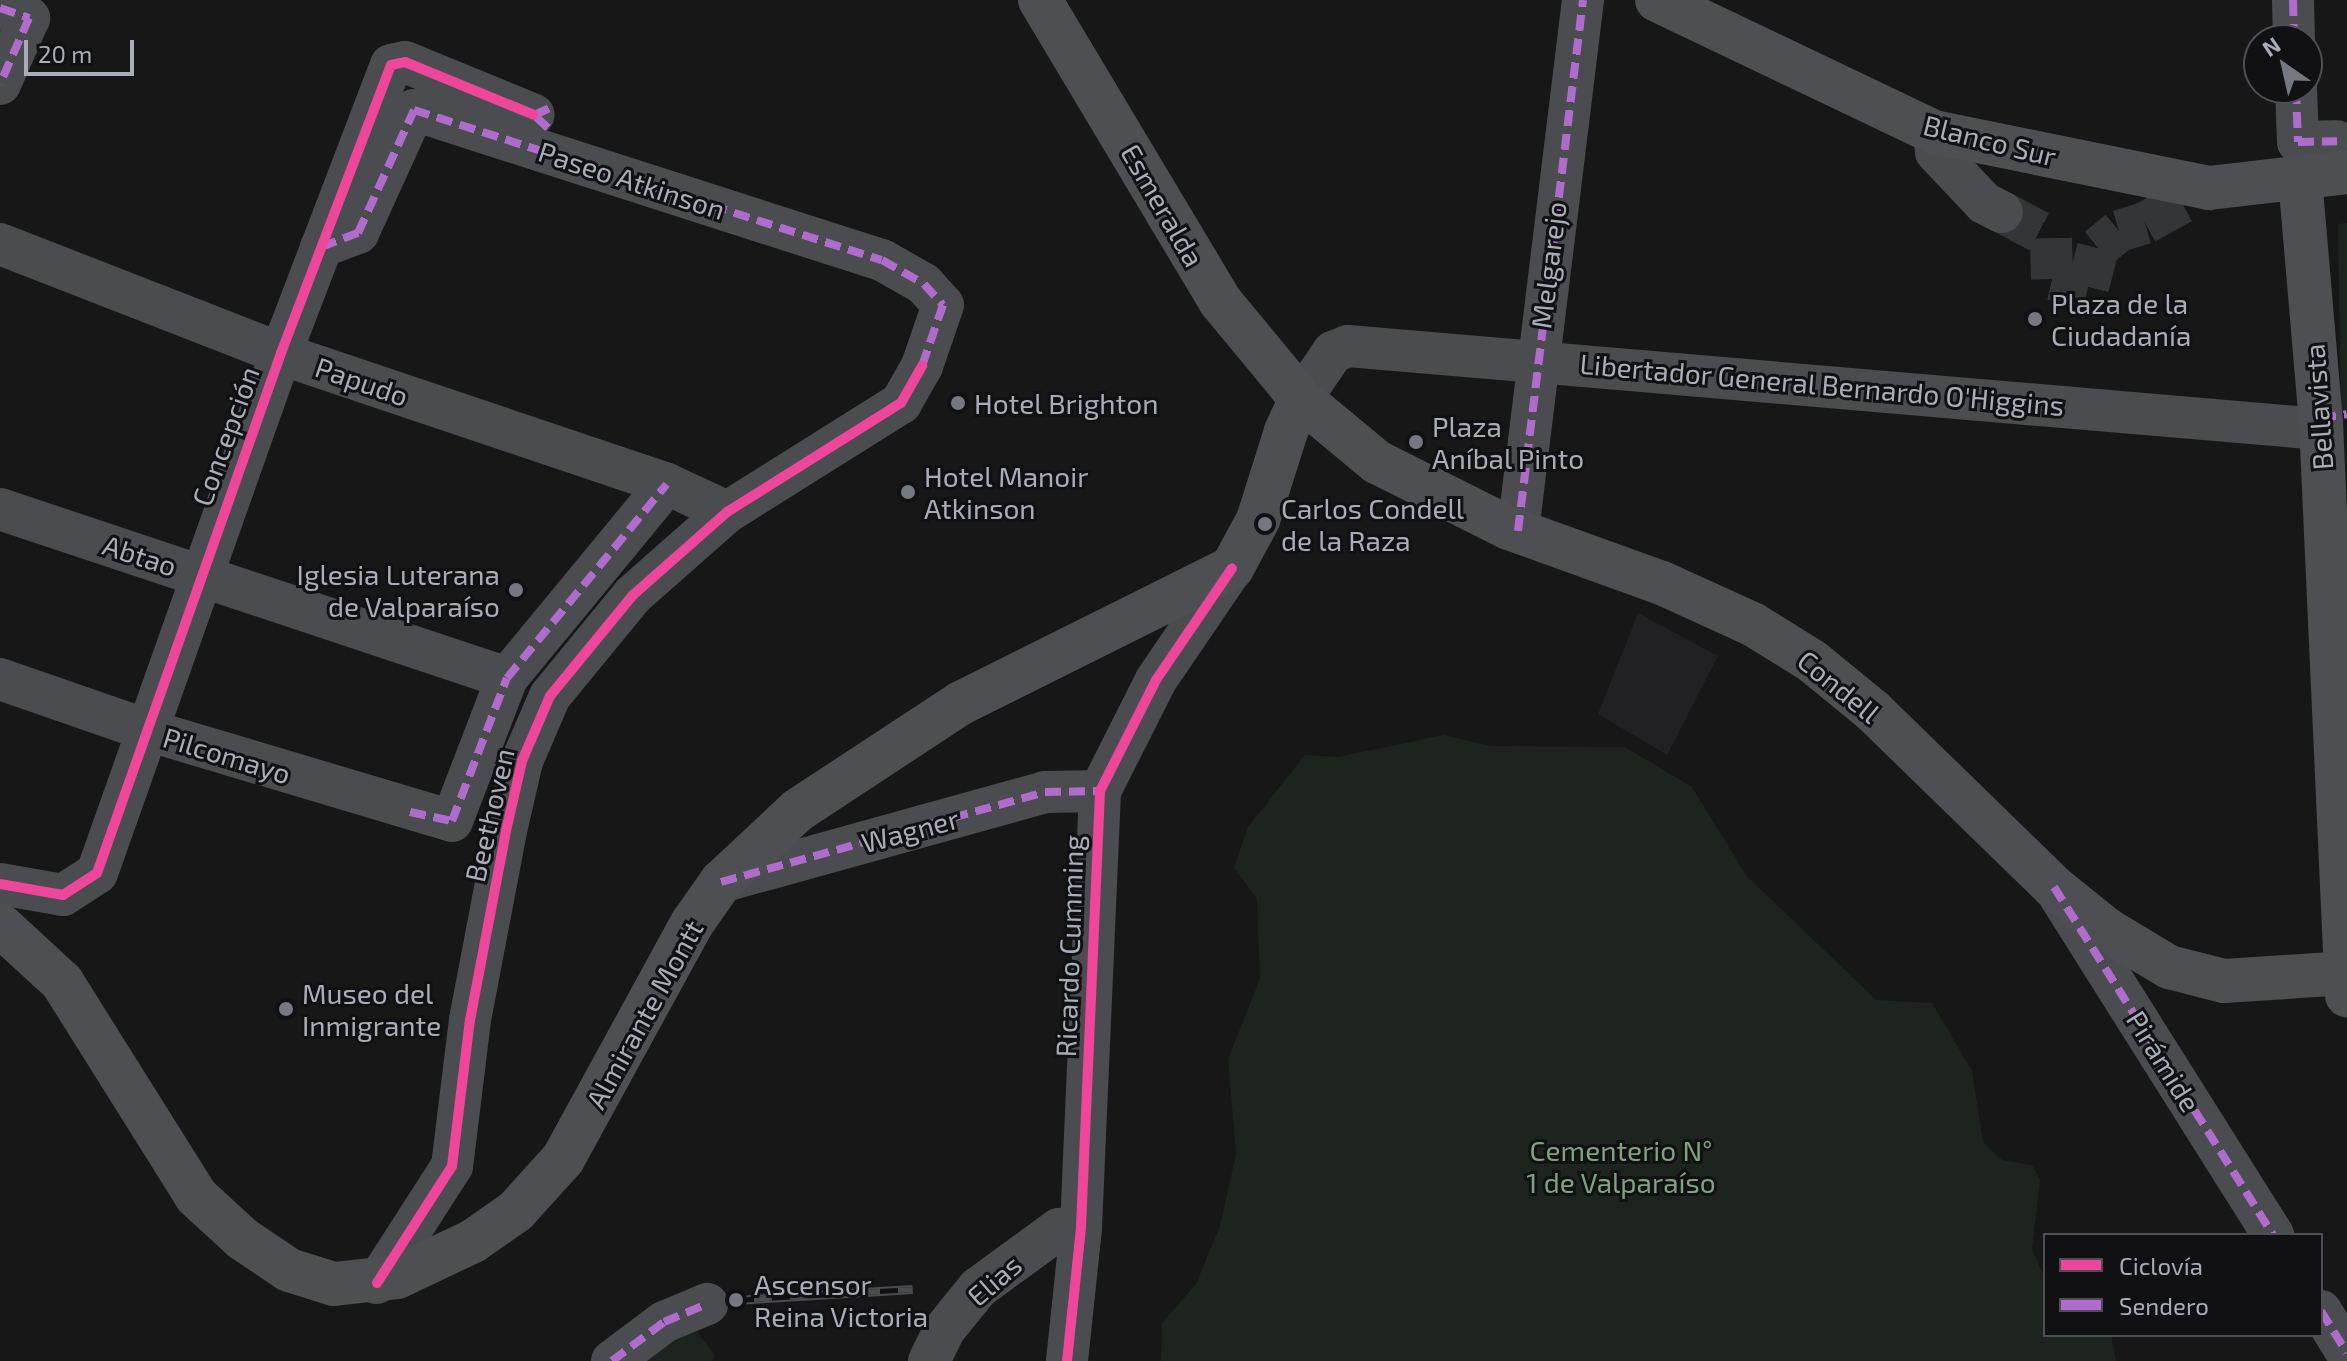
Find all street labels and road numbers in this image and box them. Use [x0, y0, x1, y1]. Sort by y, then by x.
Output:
street label: Blanco Sur [1920, 107, 2060, 173]
street label: Paseo Atkinson [534, 134, 730, 226]
street label: Esmeralda [1115, 138, 1211, 272]
street label: Melgarejo [1524, 200, 1572, 330]
street label: Bellavista [2297, 343, 2339, 471]
street label: Libertador General Bernardo O'Higgins [1578, 346, 2066, 422]
street label: Papudo [311, 349, 413, 413]
street label: Concepción [184, 362, 266, 510]
street label: Abtao [99, 527, 181, 583]
street label: Condell [1791, 643, 1887, 729]
street label: Pilcomayo [159, 720, 295, 790]
street label: Beethoven [457, 745, 521, 885]
street label: Wagner [857, 801, 963, 859]
street label: Ricardo Cumming [1048, 834, 1090, 1058]
street label: Almirante Montt [578, 914, 710, 1114]
street label: Pirámide [2120, 1004, 2208, 1118]
street label: Elias [960, 1247, 1028, 1313]

